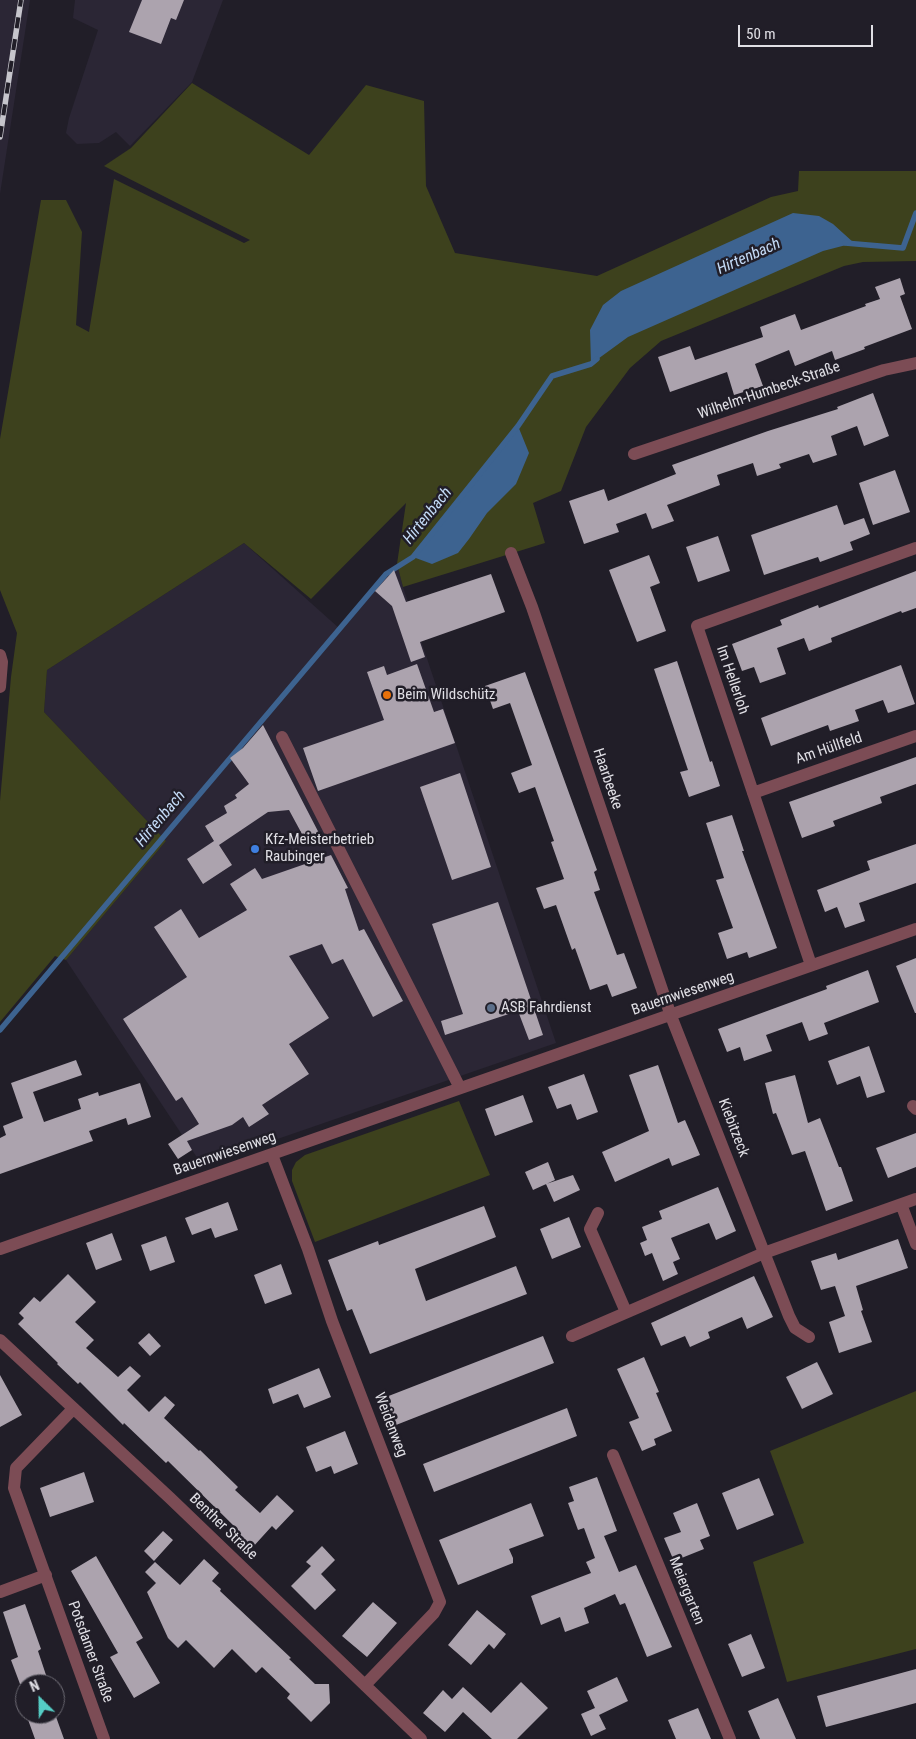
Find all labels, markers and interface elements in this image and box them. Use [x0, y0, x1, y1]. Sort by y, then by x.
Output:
scale bar [741, 15, 876, 47]
text: 50 m [746, 25, 776, 43]
water label: Hirtenbach [714, 235, 784, 279]
street label: Wilhelm-Humbeck-Straße [696, 358, 842, 424]
water label: Hirtenbach [399, 484, 457, 548]
street label: Im Hellerloh [712, 643, 752, 717]
place label: Beim Wildschütz [397, 686, 495, 704]
marker: Beim Wildschütz [381, 689, 393, 701]
street label: Am Hüllfeld [793, 729, 865, 769]
street label: Haarbeeke [588, 746, 626, 812]
water label: Hirtenbach [132, 787, 190, 851]
place label: Kfz-Meisterbetrieb Raubinger [265, 831, 374, 866]
marker: Kfz-Meisterbetrieb Raubinger [249, 843, 261, 855]
street label: Bauernwiesenweg [629, 968, 737, 1020]
place label: ASB Fahrdienst [501, 999, 591, 1017]
marker: ASB Fahrdienst [485, 1002, 497, 1014]
street label: Kiebitzeck [714, 1096, 752, 1160]
street label: Bauernwiesenweg [171, 1128, 279, 1180]
street label: Weidenweg [369, 1390, 411, 1460]
street label: Benther Straße [185, 1490, 261, 1564]
street label: Meiergarten [664, 1554, 708, 1628]
street label: Potsdamer Straße [63, 1599, 117, 1705]
north arrow [15, 1674, 65, 1724]
text: N [27, 1677, 42, 1695]

